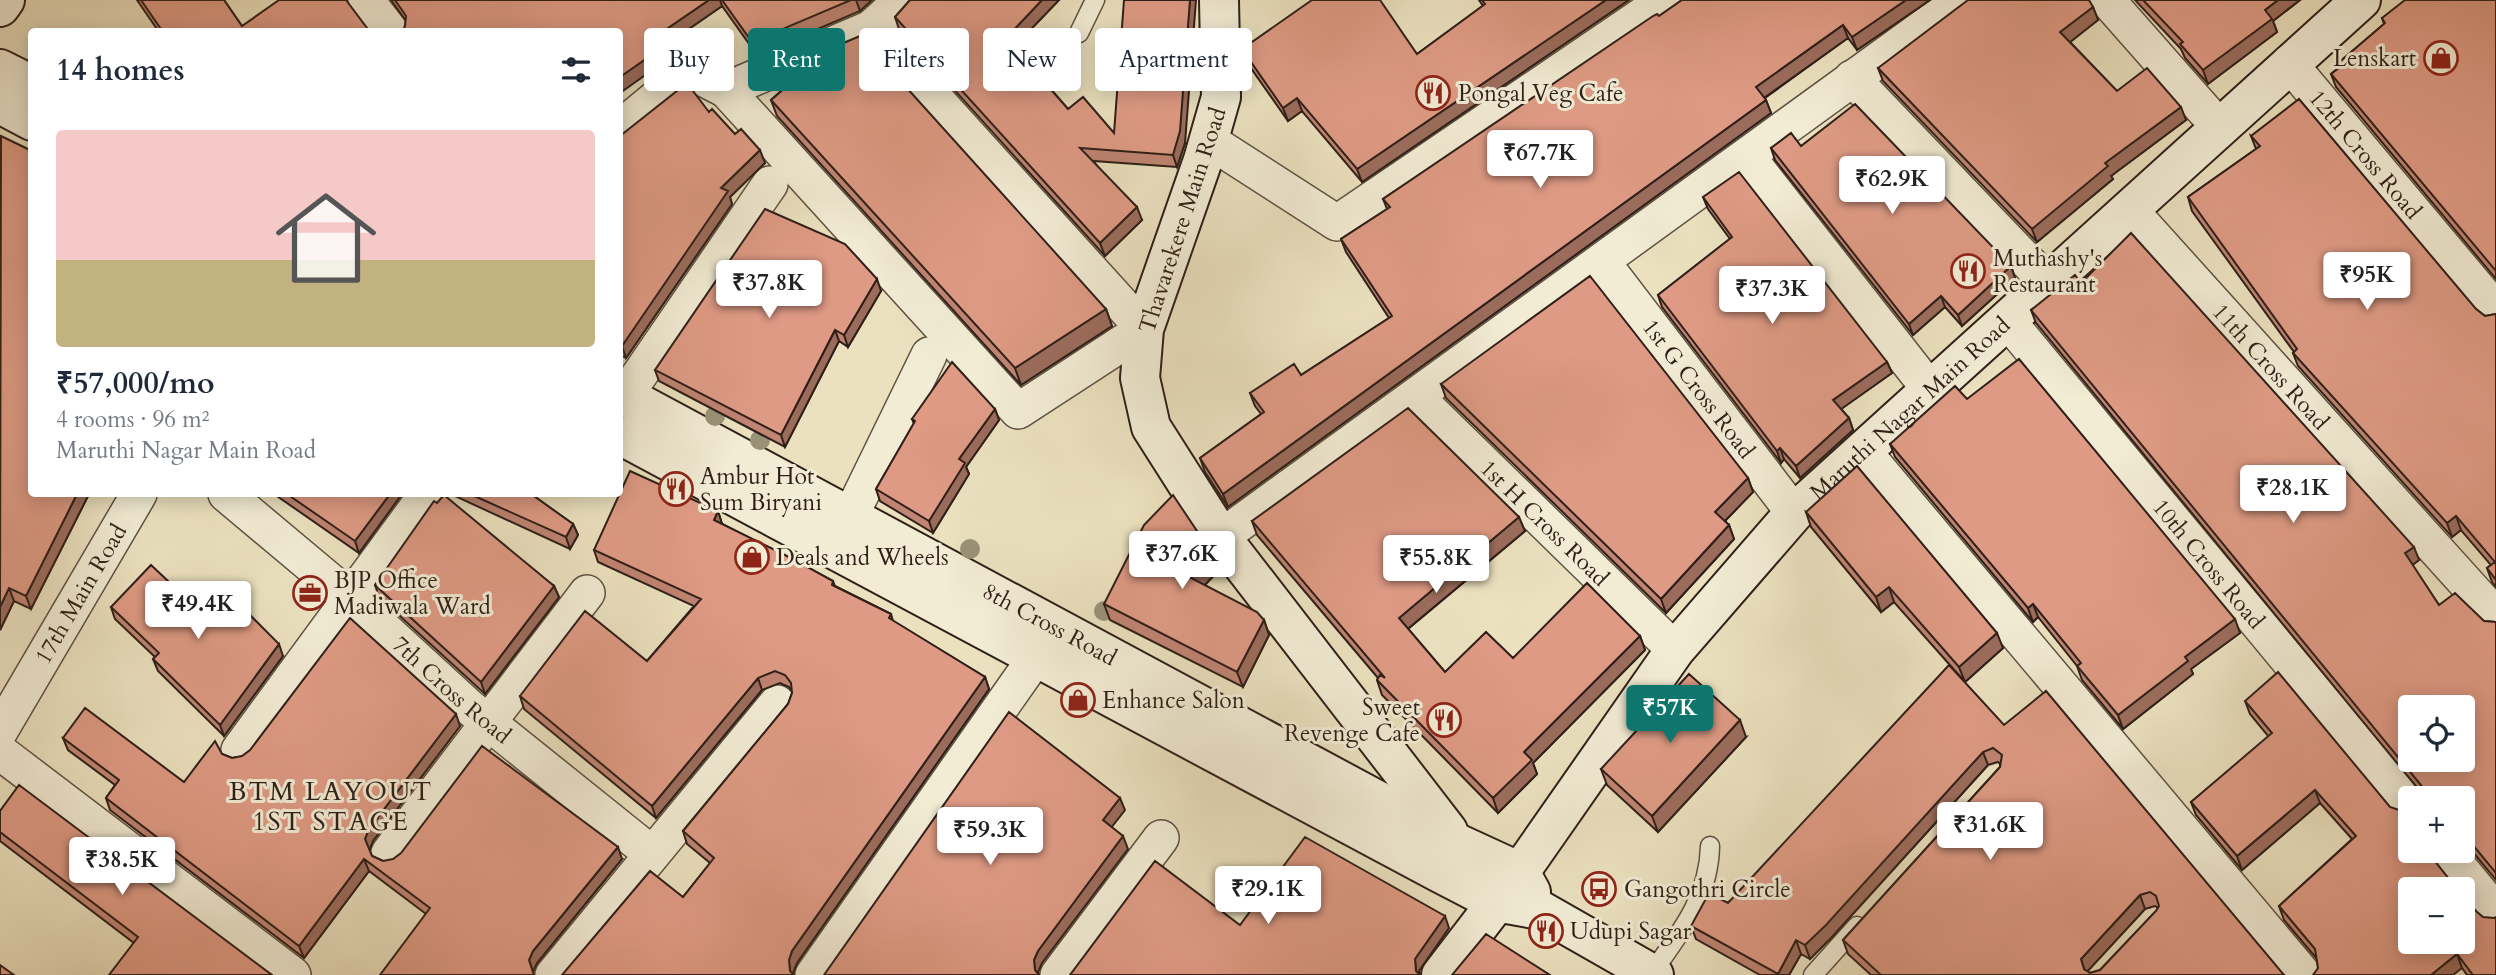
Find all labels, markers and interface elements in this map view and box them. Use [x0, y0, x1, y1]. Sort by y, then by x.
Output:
chip: Buy [644, 28, 734, 91]
chip: Rent [748, 28, 845, 91]
chip: Filters [859, 28, 969, 91]
chip: New [983, 28, 1081, 91]
chip: Apartment [1095, 28, 1252, 91]
shop icon: Lenskart [2422, 39, 2460, 77]
place label: Lenskart [2333, 43, 2416, 74]
text: 14 homes [56, 50, 185, 91]
icon: filters [557, 51, 595, 89]
restaurant icon: Pongal Veg Cafe [1414, 74, 1452, 112]
place label: Pongal Veg Cafe [1458, 78, 1623, 109]
street label: 12th Cross Road [2302, 83, 2429, 226]
street label: Thavarekere Main Road [1131, 103, 1234, 337]
pin: ₹67.7K [1483, 130, 1597, 190]
text: ₹67.7K [1503, 137, 1577, 168]
pin: ₹62.9K [1835, 156, 1949, 216]
text: ₹62.9K [1855, 163, 1929, 194]
icon: home [263, 175, 389, 301]
place label: Muthashy's Restaurant [1993, 243, 2103, 300]
restaurant icon: Muthashy's Restaurant [1949, 252, 1987, 290]
pin: ₹95K [2326, 252, 2408, 312]
text: ₹95K [2339, 259, 2395, 290]
pin: ₹37.8K [712, 260, 826, 320]
pin: ₹37.3K [1715, 266, 1829, 326]
text: ₹37.8K [732, 267, 806, 298]
text: ₹37.3K [1735, 273, 1809, 304]
street label: 11th Cross Road [2205, 297, 2336, 437]
street label: Maruthi Nagar Main Road [1803, 309, 2017, 507]
street label: 1st G Cross Road [1635, 313, 1762, 466]
text: ₹57,000/mo [56, 363, 215, 404]
text: 4 rooms · 96 m² [56, 404, 209, 435]
text: Maruthi Nagar Main Road [56, 435, 316, 466]
street label: 1st H Cross Road [1473, 453, 1616, 594]
place label: Ambur Hot Sum Biryani [700, 461, 822, 518]
pin: ₹28.1K [2236, 466, 2350, 525]
restaurant icon: Ambur Hot Sum Biryani [657, 470, 695, 508]
text: ₹28.1K [2256, 472, 2330, 503]
street label: 10th Cross Road [2145, 492, 2272, 636]
street label: 17th Main Road [28, 518, 134, 670]
pin: ₹37.6K [1125, 532, 1239, 591]
pin: ₹55.8K [1379, 536, 1493, 595]
shop icon: Deals and Wheels [733, 538, 771, 576]
text: ₹37.6K [1145, 538, 1219, 569]
place label: Deals and Wheels [776, 542, 949, 573]
text: ₹55.8K [1399, 542, 1473, 573]
place label: BJP Office Madiwala Ward [334, 565, 491, 622]
office icon: BJP Office Madiwala Ward [291, 574, 329, 612]
street label: 8th Cross Road [977, 576, 1123, 674]
pin: ₹49.4K [141, 582, 255, 641]
text: ₹49.4K [161, 588, 235, 619]
street label: 7th Cross Road [386, 629, 518, 751]
shop icon: Enhance Salon [1059, 681, 1097, 719]
place label: Enhance Salon [1102, 685, 1245, 716]
pin: ₹57K [1629, 686, 1711, 745]
place label: Sweet Revenge Cafe [1284, 692, 1420, 749]
text: ₹57K [1642, 692, 1698, 723]
map controls [2398, 695, 2475, 954]
button: locate [2398, 695, 2475, 772]
restaurant icon: Sweet Revenge Cafe [1425, 701, 1463, 739]
district label: BTM LAYOUT 1ST STAGE [229, 774, 433, 839]
button: + [2398, 786, 2475, 863]
pin: ₹31.6K [1933, 802, 2047, 862]
pin: ₹59.3K [933, 808, 1047, 867]
text: ₹31.6K [1953, 809, 2027, 840]
text: ₹59.3K [953, 814, 1027, 845]
pin: ₹38.5K [65, 838, 179, 897]
text: ₹38.5K [85, 844, 159, 875]
pin: ₹29.1K [1211, 866, 1325, 926]
bus stop icon: Gangothri Circle [1580, 870, 1618, 908]
text: ₹29.1K [1231, 873, 1305, 904]
place label: Gangothri Circle [1624, 874, 1791, 905]
button: − [2398, 877, 2475, 954]
restaurant icon: Udupi Sagar [1527, 912, 1565, 950]
place label: Udupi Sagar [1570, 916, 1692, 947]

